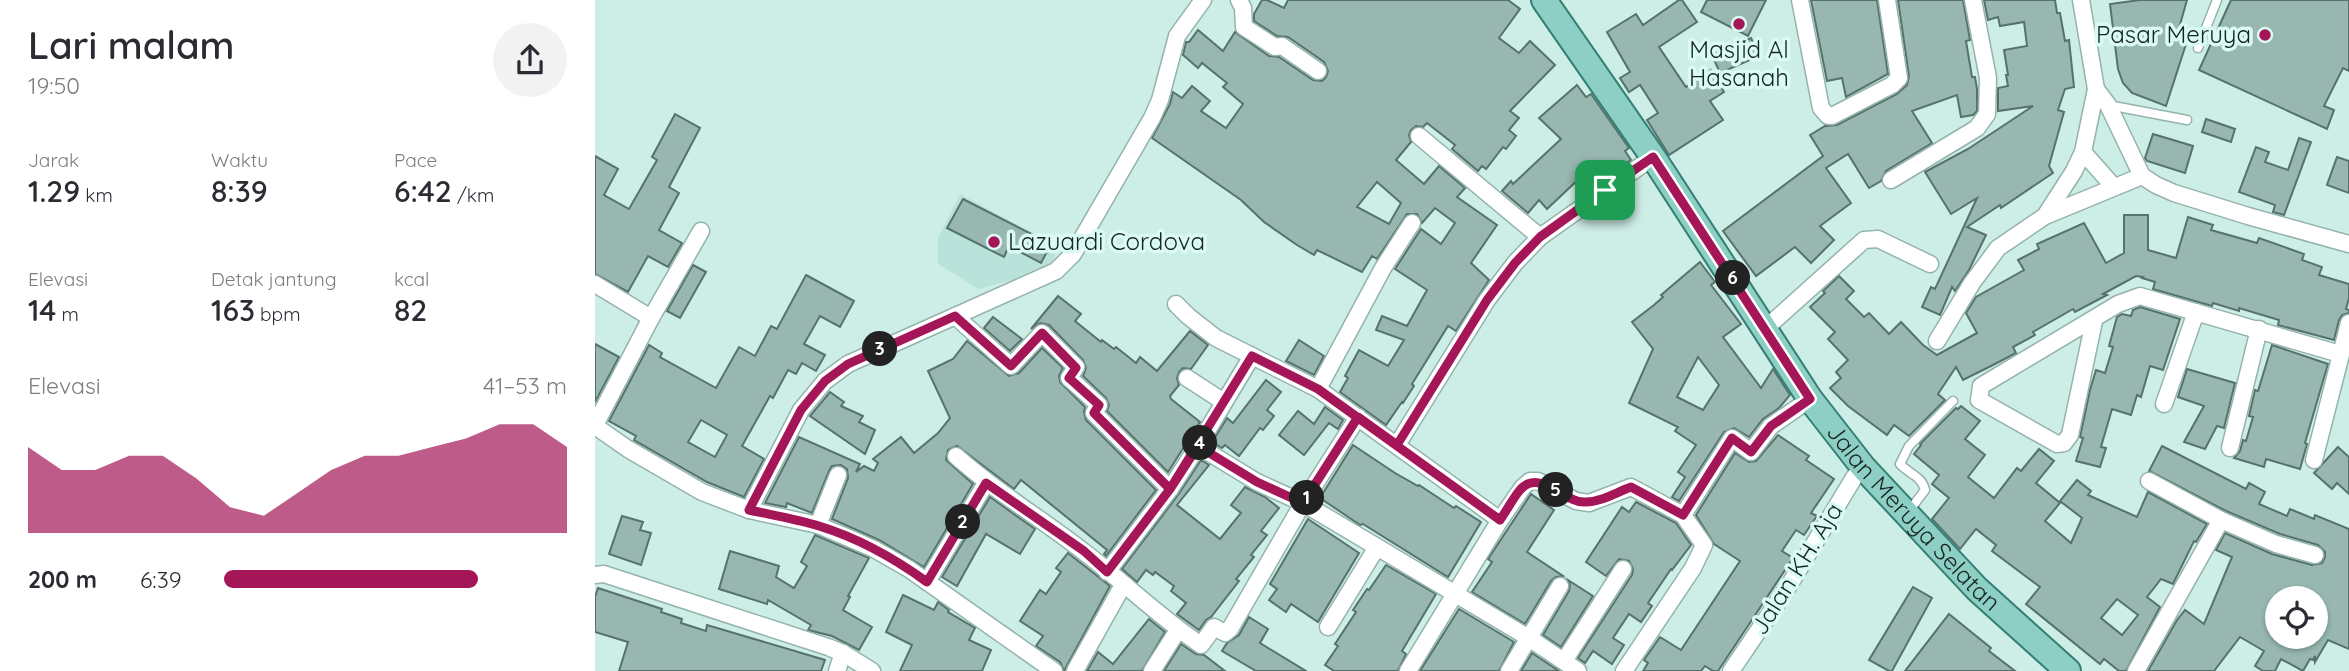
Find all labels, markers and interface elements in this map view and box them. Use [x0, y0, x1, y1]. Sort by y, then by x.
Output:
marker: Masjid Al Hasanah [1731, 16, 1747, 32]
place label: Pasar Meruya [2096, 19, 2251, 49]
text: Lari malam [28, 21, 235, 69]
button: share [493, 23, 567, 97]
marker: Pasar Meruya [2257, 27, 2273, 43]
place label: Masjid Al Hasanah [1689, 34, 1789, 92]
text: 19:50 [28, 71, 80, 100]
text: Jarak [28, 148, 79, 172]
text: Waktu [211, 148, 268, 172]
text: Pace [394, 148, 437, 172]
pin [1575, 160, 1635, 220]
icon: arrive [1586, 171, 1624, 209]
text: 1.29 [28, 172, 80, 210]
text: 8:39 [211, 172, 268, 210]
text: 6:42 [394, 172, 452, 210]
text: km [80, 183, 113, 207]
text: /km [452, 183, 494, 207]
place label: Lazuardi Cordova [1008, 226, 1205, 256]
marker: Lazuardi Cordova [986, 234, 1002, 250]
pin: 6 [1715, 260, 1751, 296]
text: 6 [1727, 265, 1738, 289]
text: Elevasi [28, 267, 88, 291]
text: Detak jantung [211, 267, 337, 291]
text: kcal [394, 267, 429, 291]
text: 14 [28, 291, 56, 329]
text: 163 [211, 291, 255, 329]
text: 82 [394, 291, 427, 329]
text: m [56, 302, 79, 326]
text: bpm [255, 302, 300, 326]
pin: 3 [863, 332, 897, 366]
text: 3 [874, 336, 885, 360]
text: Elevasi [28, 371, 101, 400]
text: 41–53 m [483, 371, 567, 400]
street label: Jalan Meruya Selatan [1821, 417, 2007, 617]
pin: 4 [1183, 426, 1217, 460]
text: 4 [1194, 430, 1205, 454]
pin: 5 [1539, 472, 1573, 508]
text: 5 [1550, 477, 1561, 501]
pin: 1 [1289, 480, 1325, 516]
text: 1 [1303, 485, 1310, 509]
street label: Jalan KH. Aja [1744, 497, 1849, 640]
pin: 2 [945, 504, 981, 540]
text: 2 [957, 509, 968, 533]
text: 200 m [28, 565, 97, 594]
text: 6:39 [140, 565, 182, 594]
map controls [2265, 586, 2328, 649]
button: locate [2265, 586, 2328, 649]

